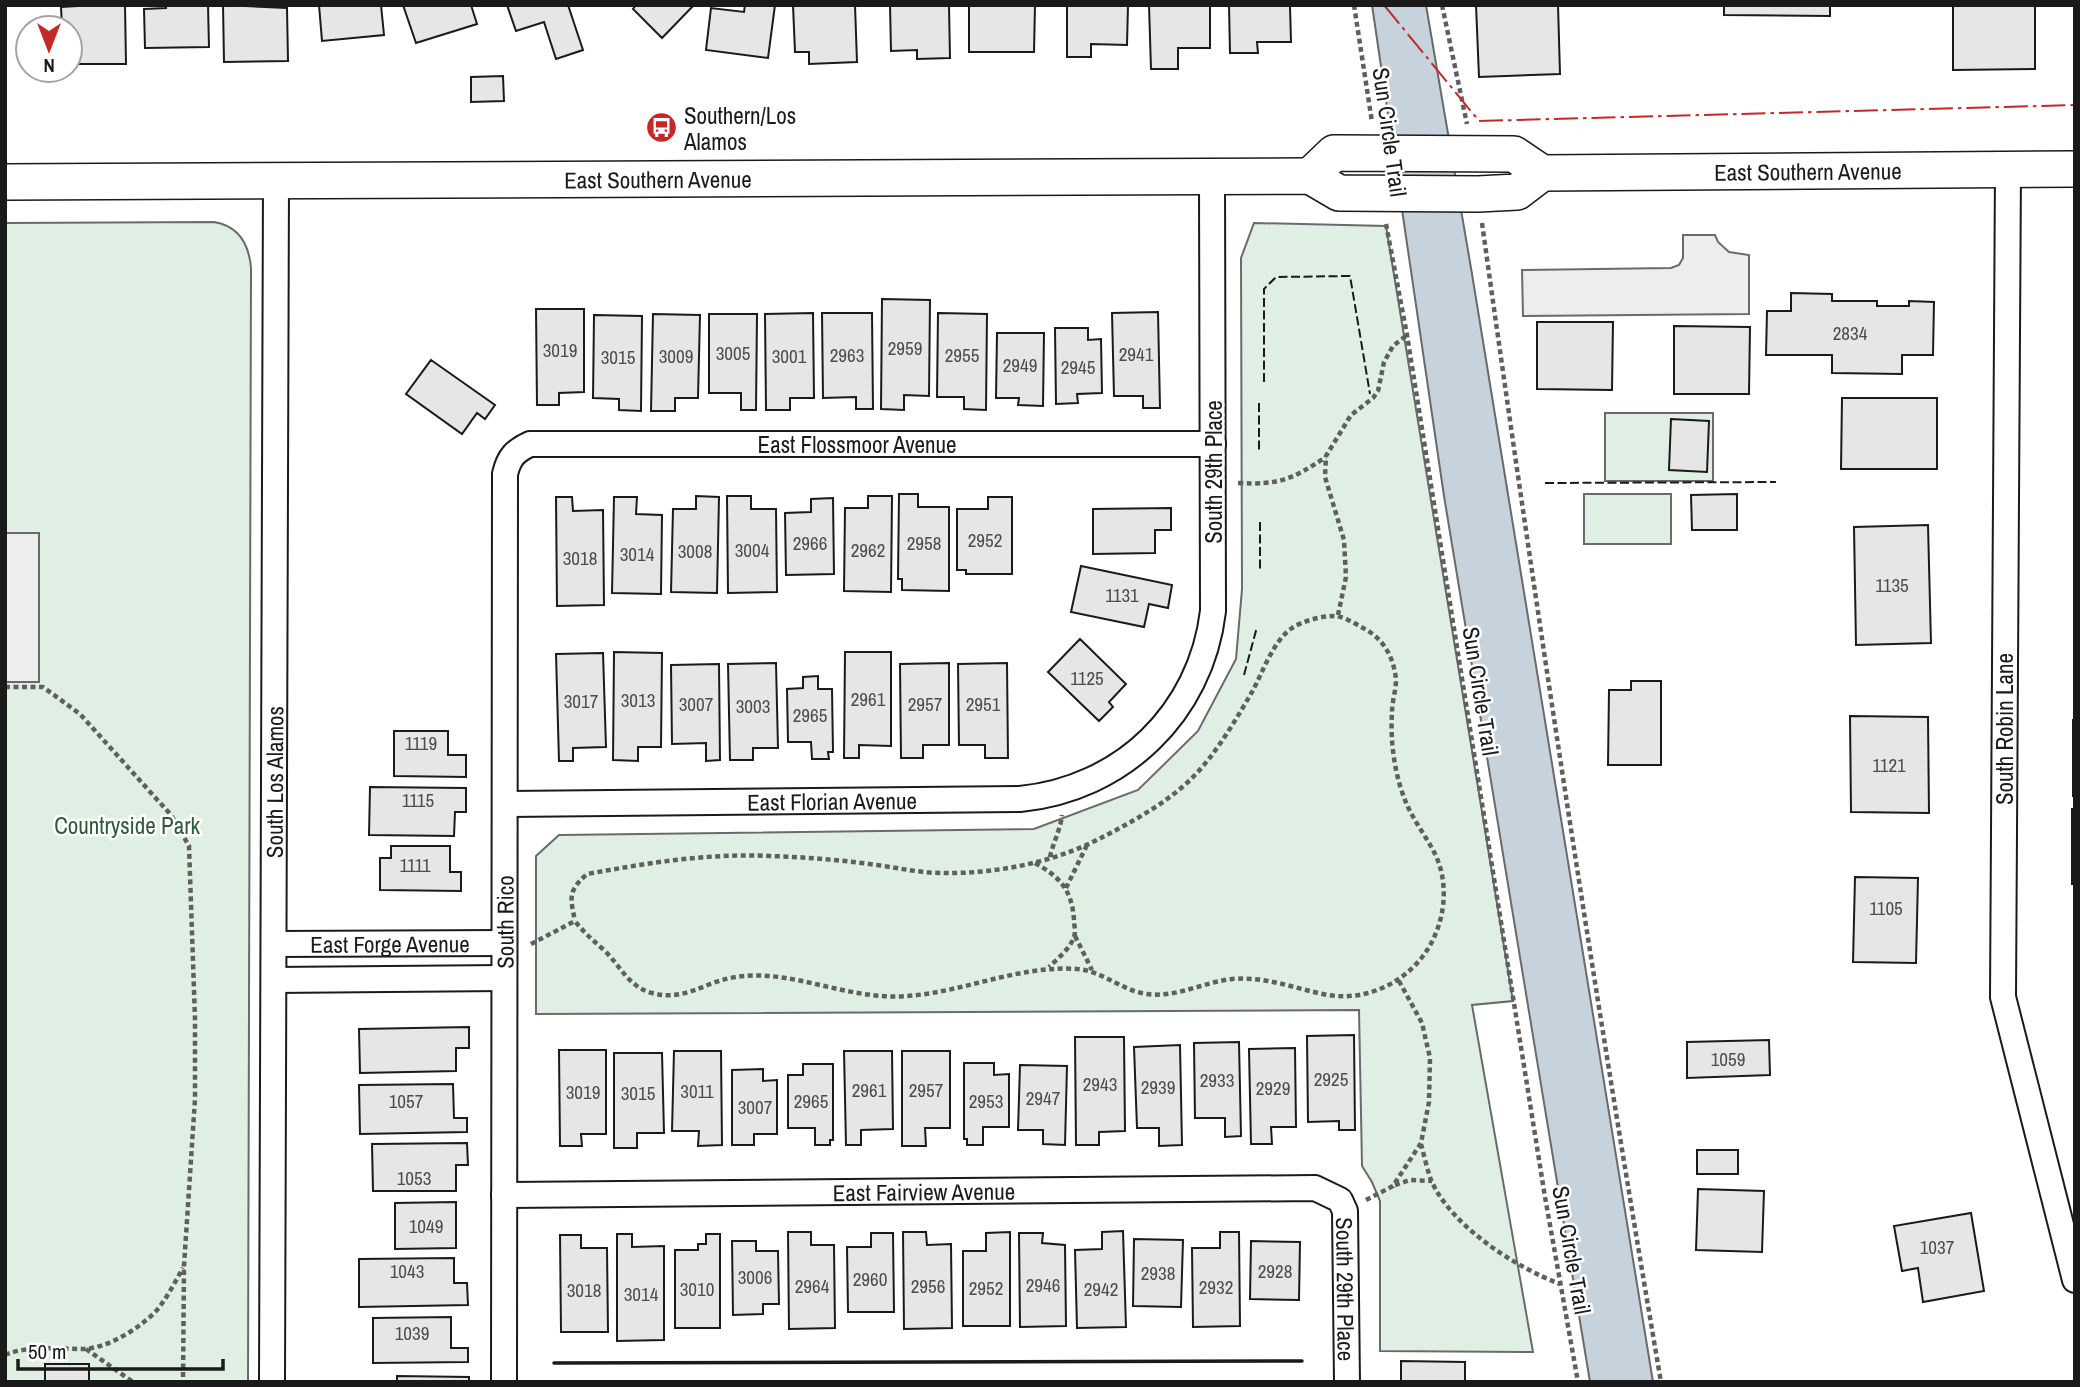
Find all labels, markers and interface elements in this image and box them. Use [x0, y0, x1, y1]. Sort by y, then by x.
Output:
north arrow [14, 14, 84, 84]
text: N [43, 53, 55, 79]
street label: Sun Circle Trail [1366, 65, 1414, 199]
place label: Southern/Los Alamos [683, 100, 796, 157]
bus stop icon: Southern/Los Alamos [644, 111, 678, 145]
street label: East Southern Avenue [1714, 155, 1902, 187]
street label: East Southern Avenue [564, 163, 752, 195]
house number: 2834 [1833, 320, 1868, 346]
house number: 2959 [888, 335, 922, 361]
house number: 3019 [543, 337, 577, 363]
house number: 3005 [716, 340, 751, 366]
house number: 2941 [1119, 341, 1154, 367]
house number: 2963 [830, 342, 864, 368]
house number: 2955 [945, 342, 980, 368]
house number: 3009 [659, 343, 693, 369]
house number: 3001 [772, 343, 807, 369]
house number: 3015 [601, 344, 636, 370]
house number: 2949 [1003, 352, 1037, 378]
house number: 2945 [1061, 354, 1096, 380]
street label: South 29th Place [1198, 400, 1229, 544]
street label: East Flossmoor Avenue [758, 429, 957, 460]
house number: 2952 [968, 527, 1002, 553]
house number: 2966 [793, 530, 827, 556]
house number: 2958 [907, 530, 941, 556]
house number: 3004 [735, 537, 770, 563]
house number: 2962 [851, 537, 885, 563]
house number: 3008 [678, 538, 712, 564]
house number: 3014 [620, 541, 655, 567]
house number: 3018 [563, 545, 597, 571]
house number: 1135 [1875, 572, 1909, 598]
house number: 1131 [1105, 582, 1139, 608]
street label: Sun Circle Trail [1456, 624, 1506, 758]
street label: South Robin Lane [1989, 653, 2020, 805]
house number: 1125 [1070, 665, 1104, 691]
house number: 2961 [851, 686, 886, 712]
house number: 3013 [621, 687, 655, 713]
house number: 3017 [564, 688, 599, 714]
house number: 3007 [679, 691, 714, 717]
house number: 2957 [908, 691, 943, 717]
house number: 2951 [966, 691, 1001, 717]
house number: 3003 [736, 693, 770, 719]
house number: 2965 [793, 702, 828, 728]
street label: South Los Alamos [258, 706, 290, 858]
house number: 1119 [405, 730, 437, 756]
house number: 1121 [1872, 752, 1906, 778]
street label: East Florian Avenue [747, 785, 917, 817]
house number: 1115 [402, 787, 435, 813]
park label: Countryside Park [54, 810, 200, 841]
house number: 1111 [399, 852, 431, 878]
street label: South Rico [489, 875, 520, 969]
house number: 1105 [1869, 895, 1903, 921]
street label: East Forge Avenue [310, 928, 470, 959]
house number: 1059 [1711, 1046, 1745, 1072]
house number: 2925 [1314, 1066, 1349, 1092]
house number: 2933 [1200, 1067, 1234, 1093]
house number: 2943 [1083, 1071, 1117, 1097]
house number: 2939 [1141, 1074, 1175, 1100]
house number: 2929 [1256, 1075, 1290, 1101]
house number: 2961 [852, 1077, 887, 1103]
house number: 2957 [909, 1077, 944, 1103]
house number: 3011 [680, 1078, 714, 1104]
house number: 3019 [566, 1079, 600, 1105]
house number: 3015 [621, 1080, 656, 1106]
house number: 2947 [1026, 1085, 1061, 1111]
house number: 1057 [389, 1088, 424, 1114]
house number: 2965 [794, 1088, 829, 1114]
house number: 2953 [969, 1088, 1003, 1114]
house number: 3007 [738, 1094, 773, 1120]
house number: 1053 [397, 1165, 431, 1191]
street label: East Fairview Avenue [833, 1175, 1015, 1208]
street label: Sun Circle Trail [1545, 1183, 1599, 1317]
house number: 1049 [409, 1213, 443, 1239]
street label: South 29th Place [1330, 1217, 1362, 1361]
house number: 1037 [1920, 1234, 1955, 1260]
house number: 1043 [390, 1258, 424, 1284]
house number: 2928 [1258, 1258, 1292, 1284]
house number: 2938 [1141, 1260, 1175, 1286]
house number: 3006 [738, 1264, 772, 1290]
house number: 2960 [853, 1266, 887, 1292]
house number: 2946 [1026, 1272, 1060, 1298]
house number: 2964 [795, 1273, 830, 1299]
house number: 2956 [911, 1273, 945, 1299]
house number: 2932 [1199, 1274, 1233, 1300]
house number: 2952 [969, 1275, 1003, 1301]
house number: 3010 [680, 1276, 714, 1302]
house number: 2942 [1084, 1276, 1118, 1302]
house number: 3018 [567, 1277, 601, 1303]
house number: 3014 [624, 1281, 659, 1307]
house number: 1039 [395, 1320, 429, 1346]
scale bar [18, 1328, 222, 1372]
text: 50 m [28, 1337, 66, 1366]

